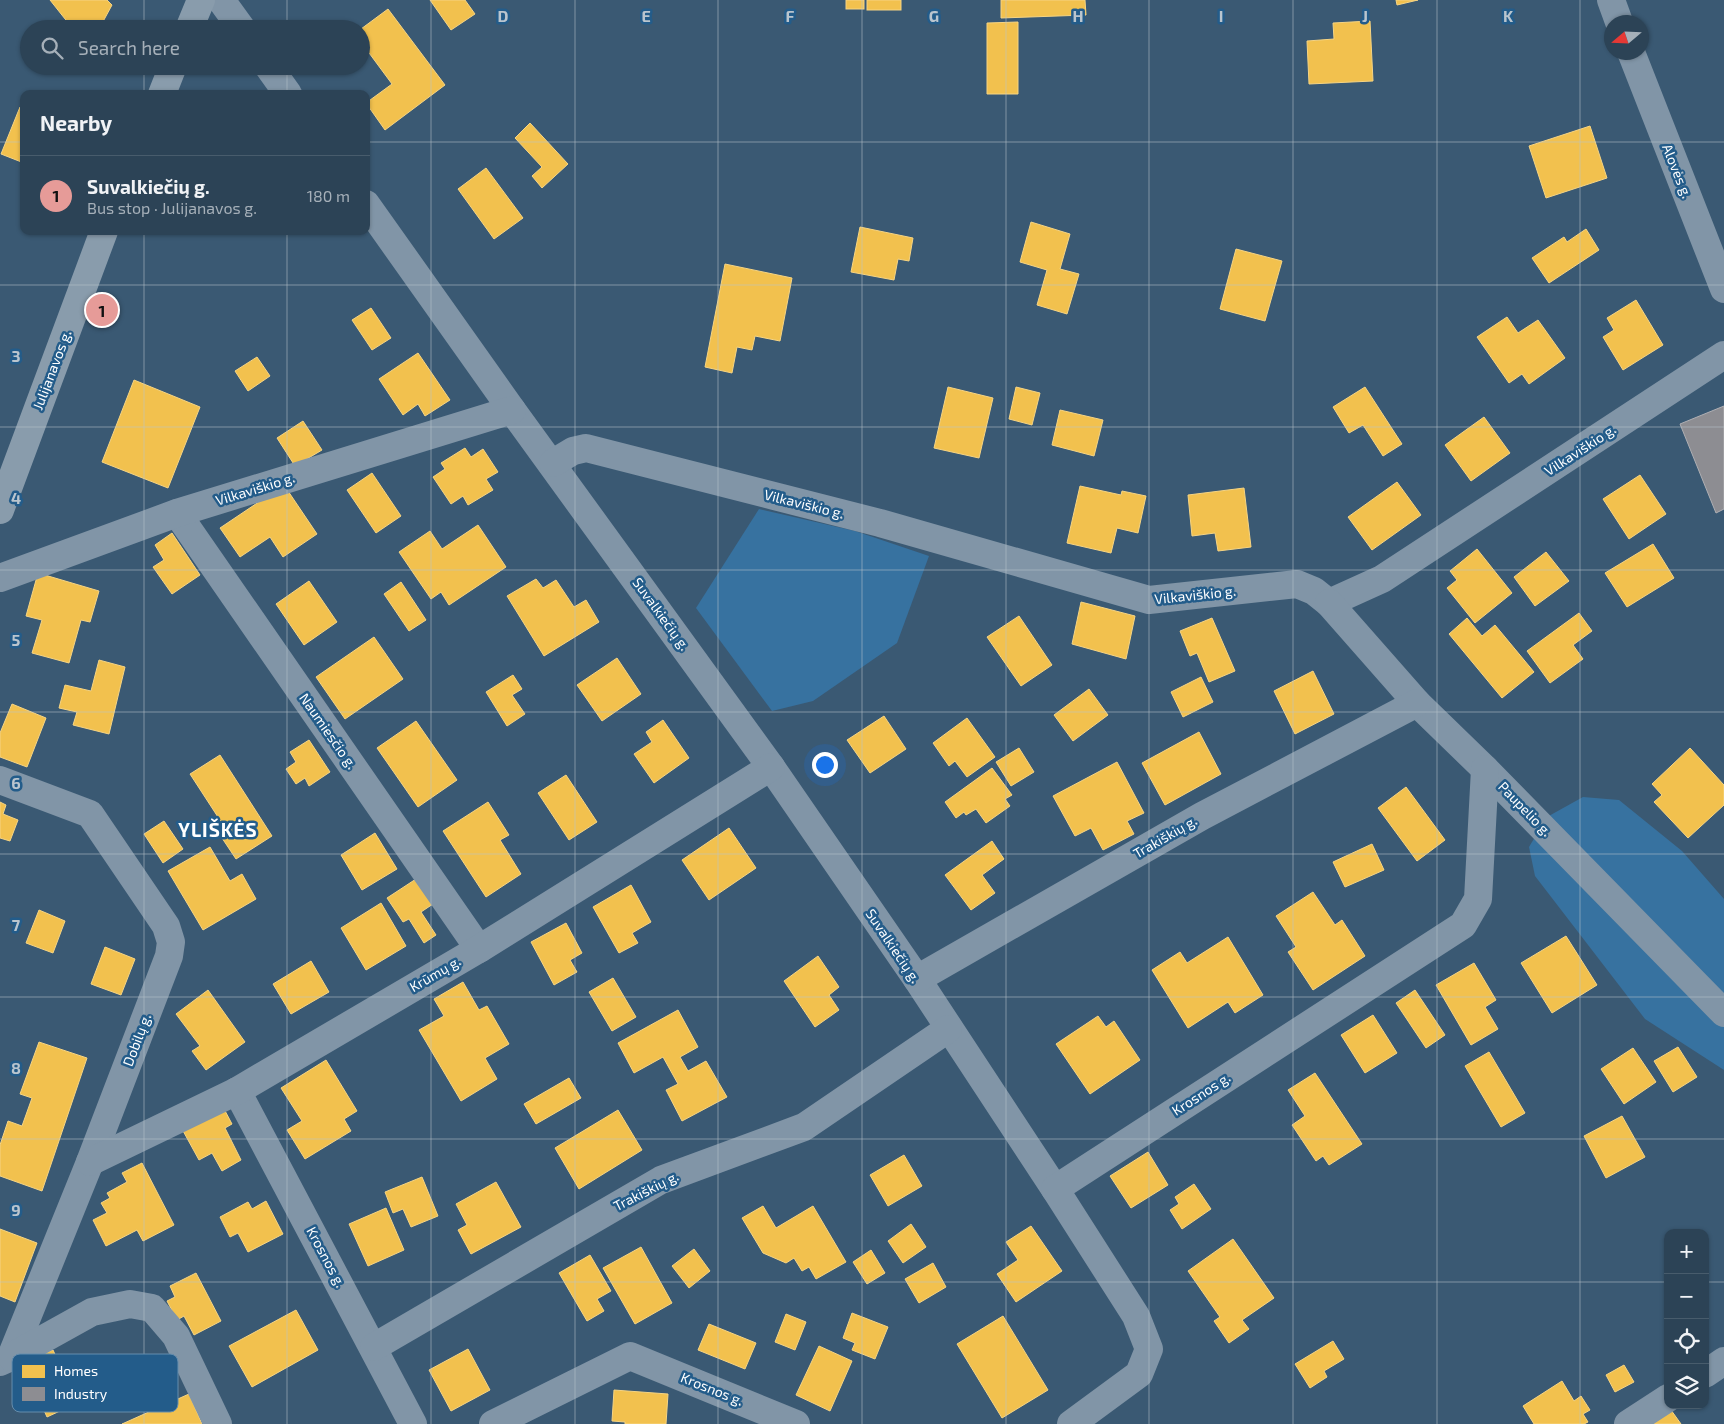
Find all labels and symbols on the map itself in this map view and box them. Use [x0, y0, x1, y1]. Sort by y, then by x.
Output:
text: D [498, 6, 509, 25]
text: E [641, 6, 651, 25]
text: F [786, 6, 795, 25]
text: G [929, 6, 939, 25]
text: H [1072, 6, 1084, 25]
text: I [1219, 6, 1223, 25]
text: J [1362, 6, 1368, 25]
text: K [1503, 6, 1514, 25]
north arrow [1604, 15, 1649, 60]
street label: Alovės g. [1659, 141, 1696, 200]
pin: 1 [86, 291, 118, 329]
street label: Julijanavos g. [29, 328, 75, 412]
text: 3 [11, 346, 21, 365]
street label: Vilkaviškio g. [1541, 420, 1619, 479]
street label: Vilkaviškio g. [213, 468, 296, 509]
street label: Vilkaviškio g. [762, 485, 846, 522]
text: 4 [11, 488, 21, 507]
street label: Suvalkiečių g. [629, 574, 693, 653]
street label: Vilkaviškio g. [1153, 582, 1236, 607]
text: 5 [12, 630, 21, 649]
street label: Naumiesčio g. [296, 690, 361, 772]
your location [812, 752, 838, 778]
text: 6 [11, 773, 21, 792]
street label: Paupelio g. [1495, 778, 1556, 839]
street label: Trakiškių g. [1130, 812, 1200, 862]
district label: YLIŠKĖS [178, 818, 258, 841]
street label: Suvalkiečių g. [862, 905, 924, 986]
text: 7 [12, 915, 21, 934]
street label: Krūmų g. [406, 952, 463, 995]
street label: Dobilų g. [119, 1011, 154, 1069]
text: 8 [11, 1058, 21, 1077]
street label: Krosnos g. [1168, 1068, 1233, 1119]
street label: Trakiškių g. [610, 1167, 681, 1214]
text: 9 [11, 1200, 21, 1219]
street label: Krosnos g. [303, 1224, 349, 1290]
legend [12, 1354, 178, 1412]
text: Homes [54, 1362, 98, 1379]
street label: Krosnos g. [678, 1368, 746, 1409]
text: Industry [54, 1385, 108, 1402]

